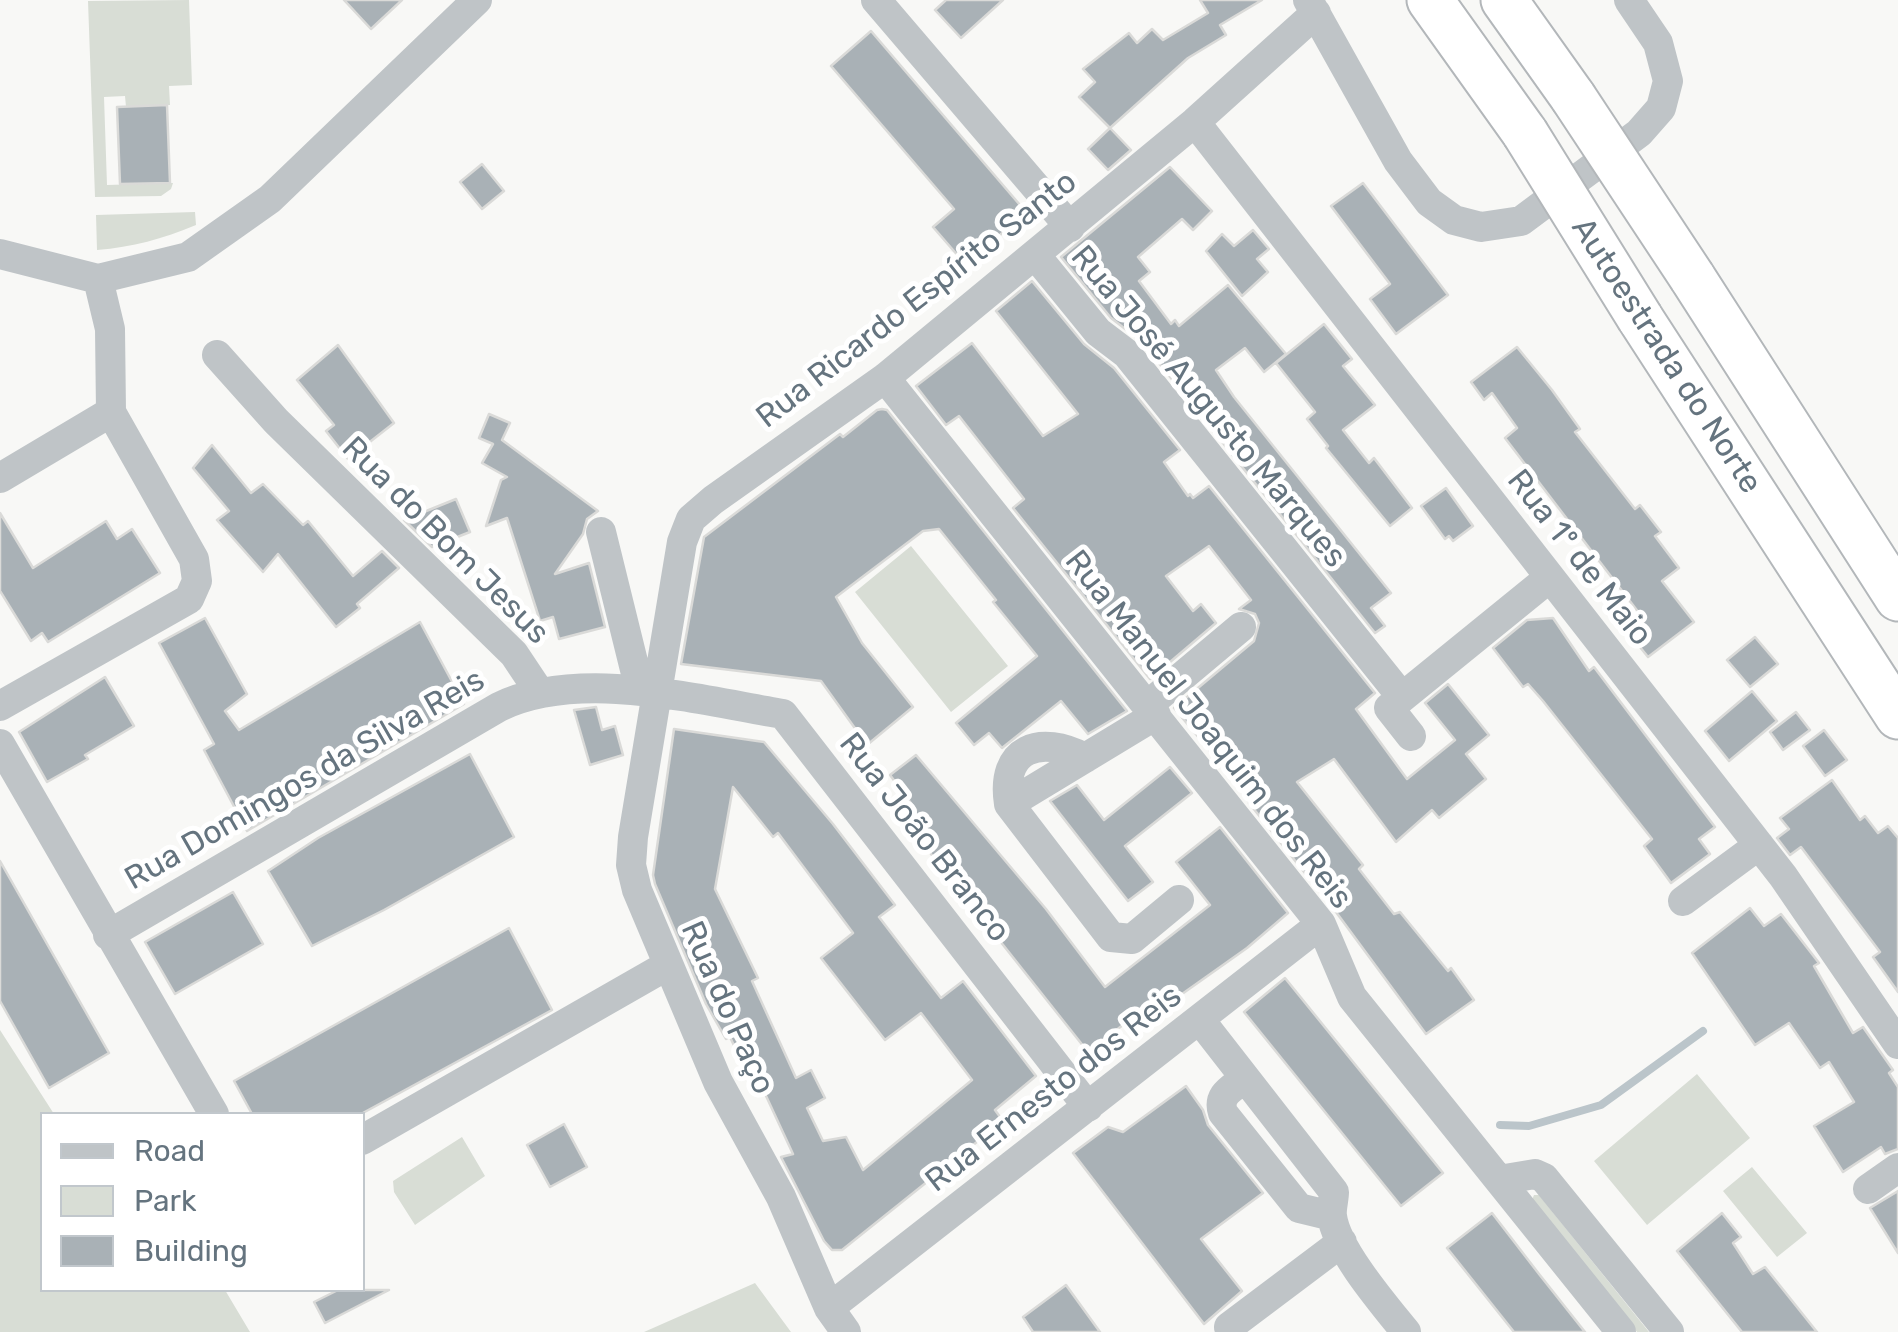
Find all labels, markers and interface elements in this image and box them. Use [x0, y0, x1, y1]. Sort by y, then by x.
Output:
street label: Rua Ricardo Espírito Santo [749, 163, 1085, 437]
street label: Autoestrada do Norte [1563, 211, 1769, 501]
street label: Rua José Augusto Marques [1062, 238, 1354, 576]
street label: Rua do Bom Jesus [333, 429, 557, 653]
street label: Rua 1º de Maio [1498, 462, 1660, 654]
street label: Rua Manuel Joaquim dos Reis [1056, 543, 1360, 917]
street label: Rua Domingos da Silva Reis [118, 661, 492, 899]
street label: Rua João Branco [830, 726, 1018, 950]
street label: Rua do Paço [672, 916, 782, 1100]
street label: Rua Ernesto dos Reis [918, 977, 1190, 1201]
legend [40, 1112, 365, 1292]
text: Road [134, 1133, 205, 1169]
text: Park [134, 1183, 196, 1219]
text: Building [134, 1233, 248, 1269]

